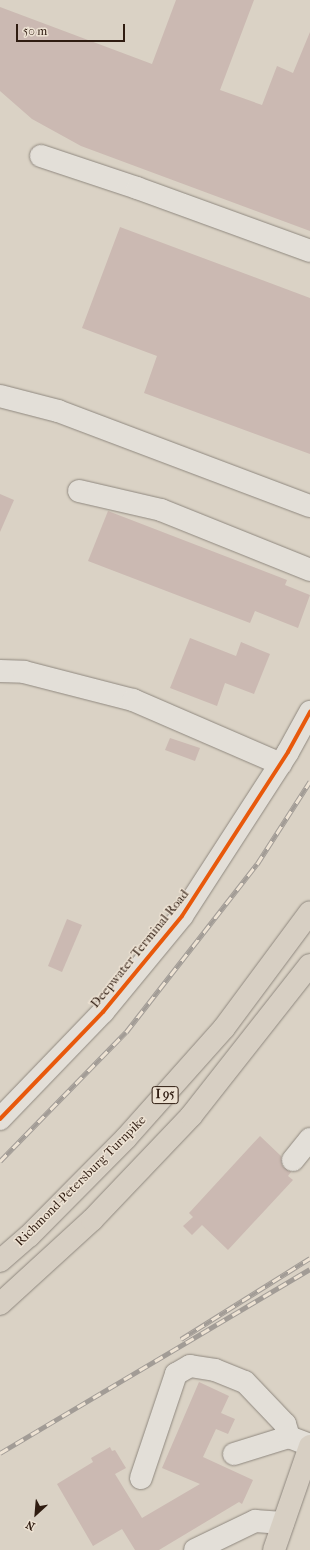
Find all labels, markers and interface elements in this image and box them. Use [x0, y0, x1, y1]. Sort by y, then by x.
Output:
scale bar [18, 16, 127, 42]
text: 50 m [23, 24, 47, 38]
street label: Deepwater Terminal Road [87, 887, 193, 1011]
road number: I 95 [151, 1085, 179, 1105]
street label: Richmond-Petersburg Turnpike [12, 1112, 150, 1250]
north arrow [16, 1494, 56, 1534]
text: N [24, 1518, 37, 1533]

